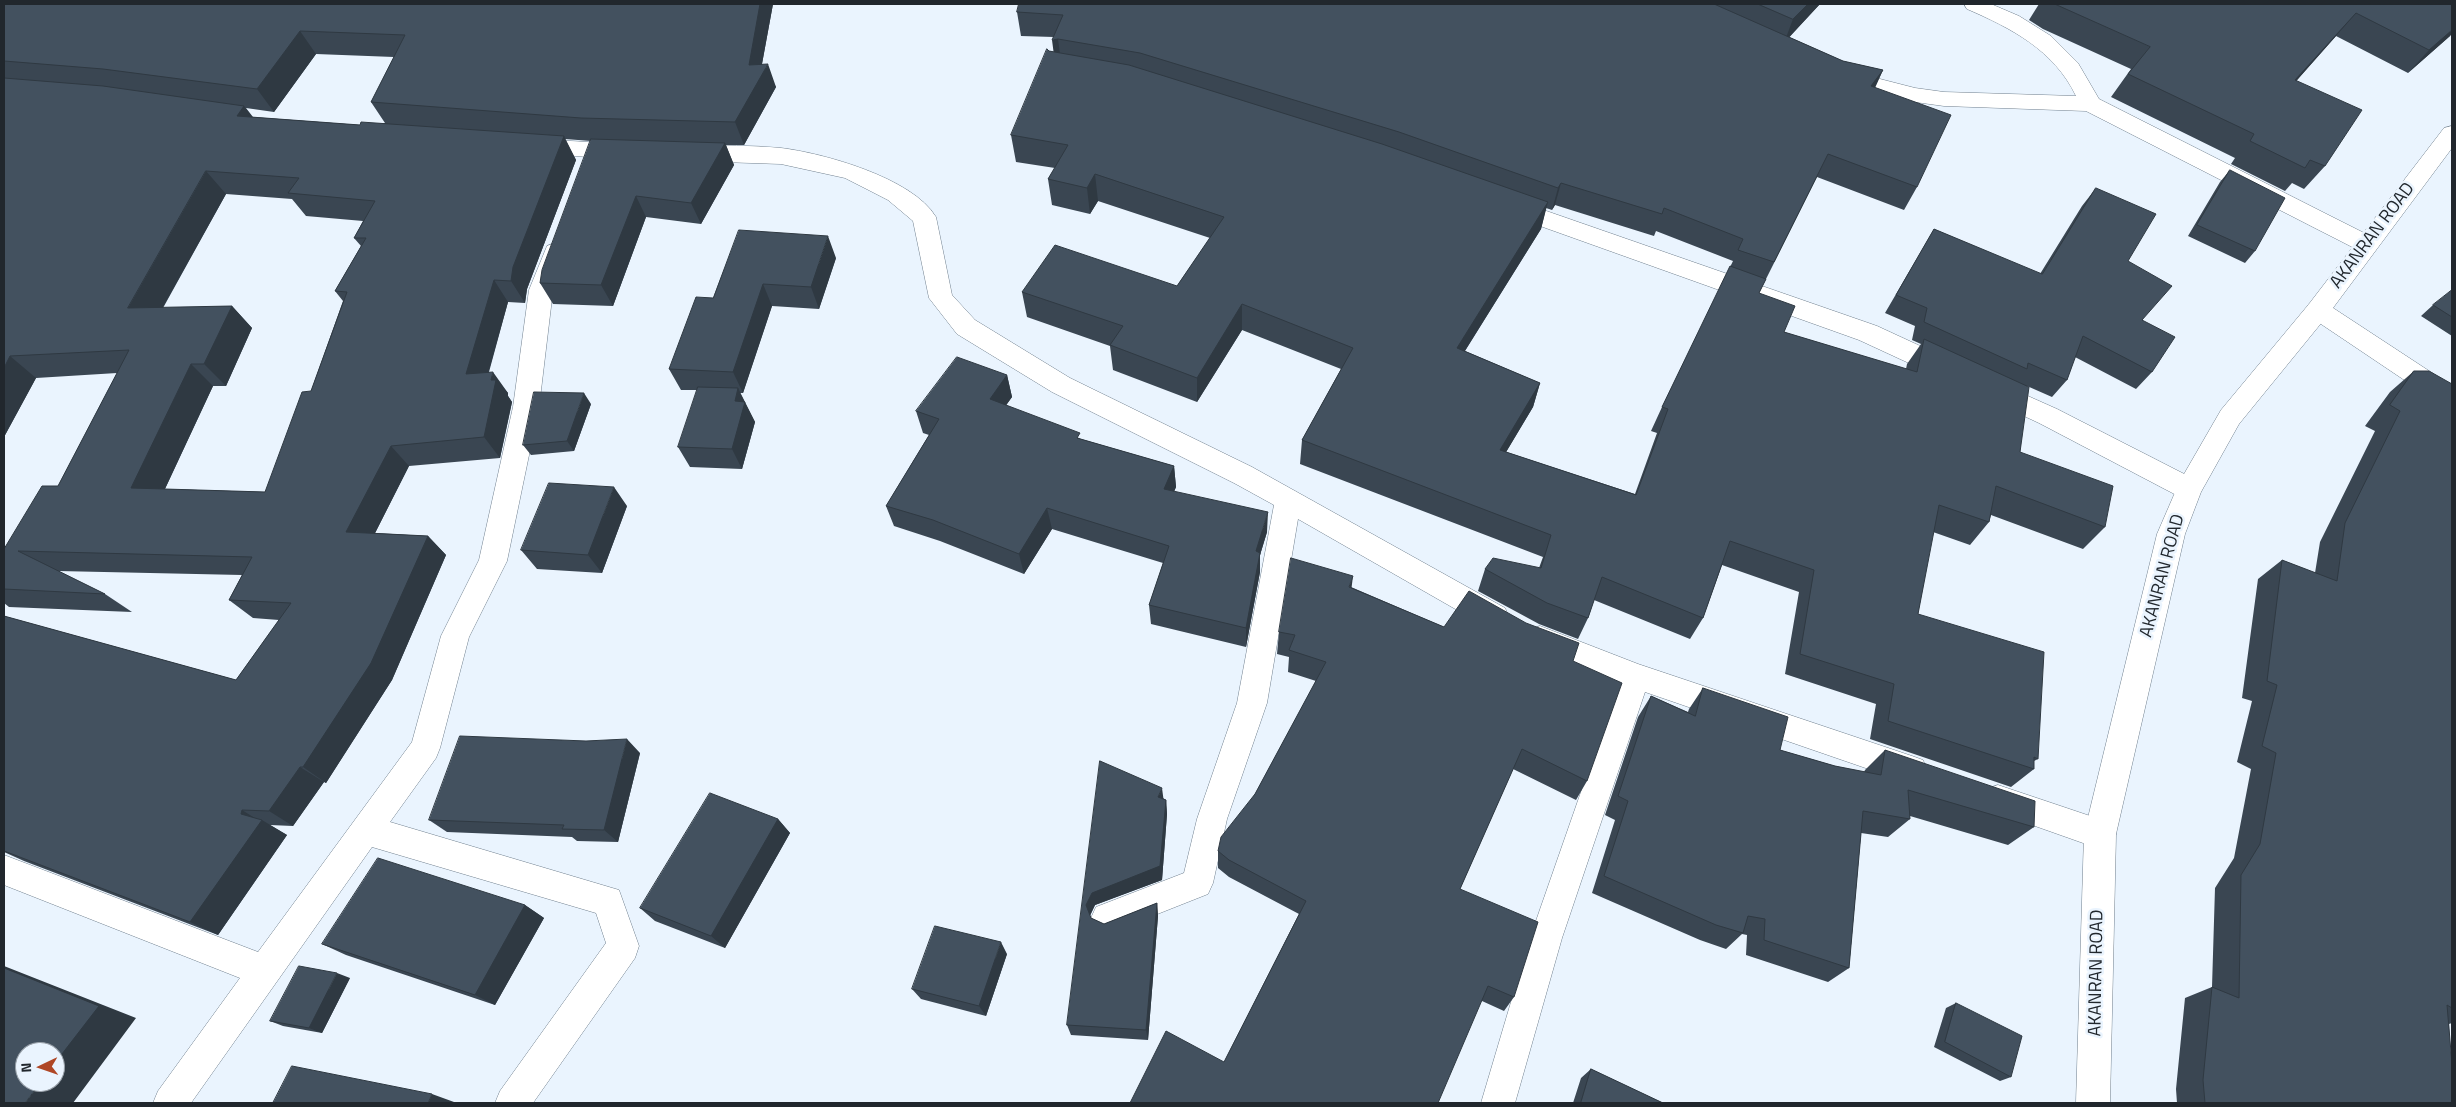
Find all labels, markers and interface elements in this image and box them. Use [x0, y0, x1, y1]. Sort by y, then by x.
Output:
street label: AKANRAN ROAD [2326, 179, 2420, 293]
street label: AKANRAN ROAD [2136, 512, 2190, 640]
street label: AKANRAN ROAD [2085, 909, 2109, 1037]
north arrow [15, 1042, 65, 1092]
text: N [15, 1062, 36, 1073]

